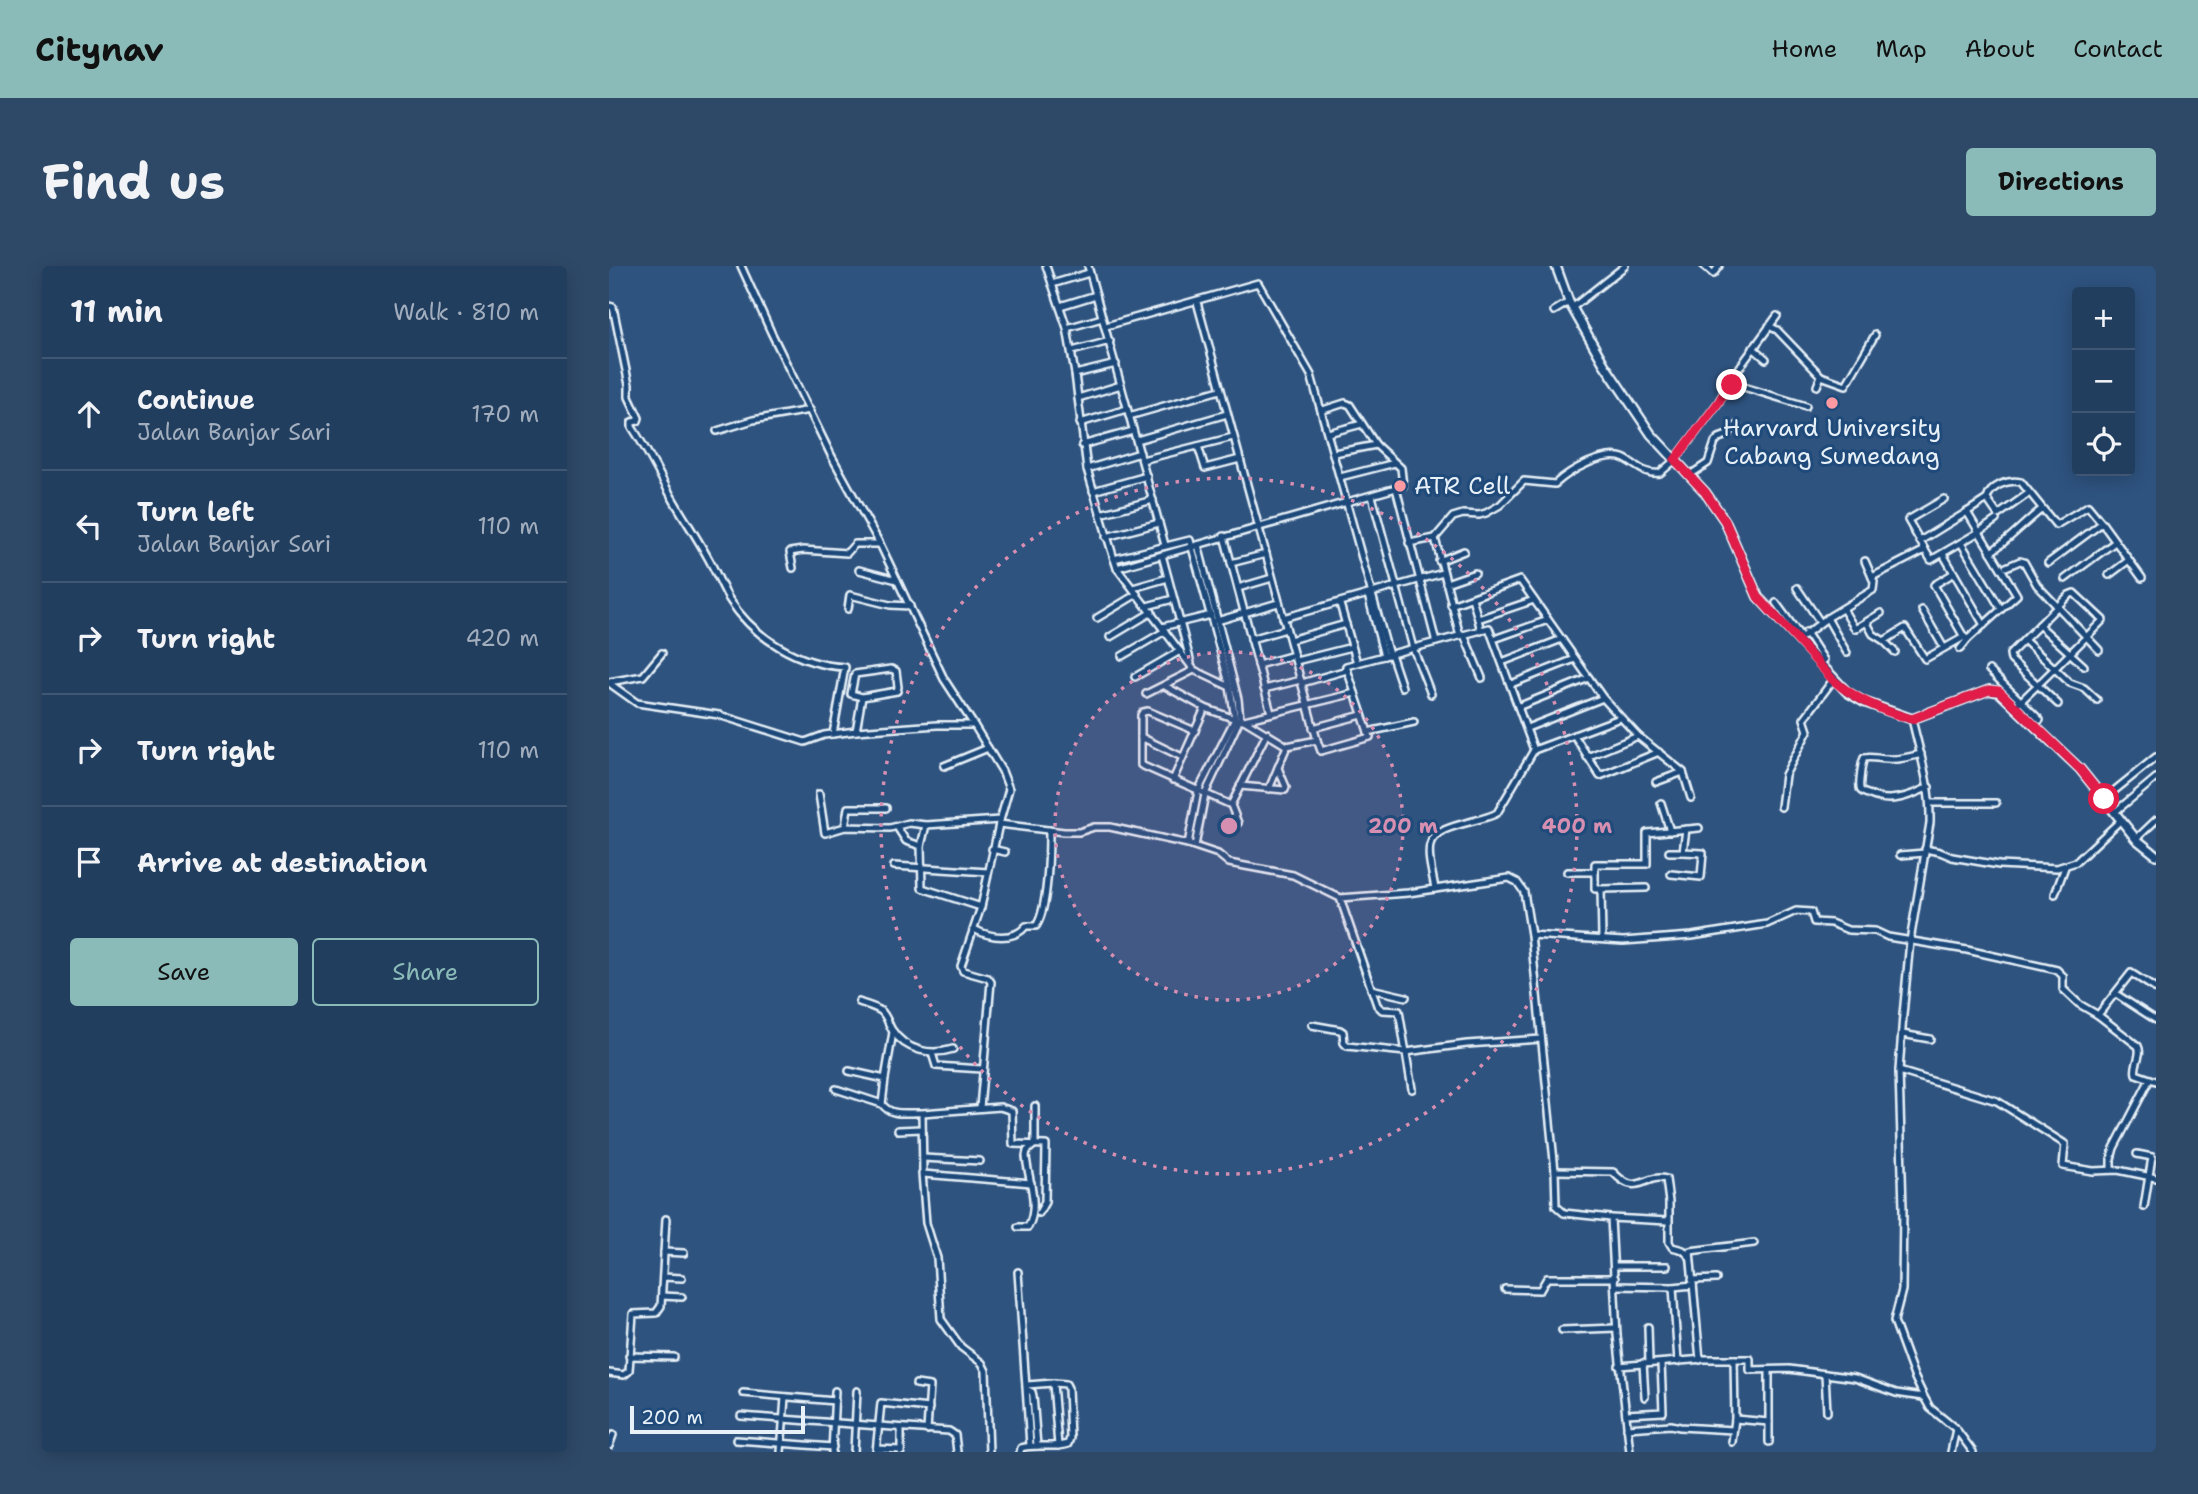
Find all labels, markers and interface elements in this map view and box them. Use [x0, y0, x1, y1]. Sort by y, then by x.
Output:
text: Citynav [35, 27, 164, 72]
text: Home [1771, 33, 1837, 65]
text: Map [1875, 33, 1927, 65]
text: About [1965, 33, 2035, 65]
text: Contact [2073, 33, 2163, 65]
button: Directions [1966, 148, 2156, 216]
text: Find us [42, 149, 225, 215]
map controls [2072, 287, 2135, 476]
button: + [2072, 287, 2135, 350]
text: 11 min [70, 291, 163, 332]
text: Walk · 810 m [393, 297, 539, 327]
button: − [2072, 350, 2135, 413]
route end [1716, 369, 1747, 400]
text: Continue [137, 382, 255, 417]
icon: ahead [70, 395, 108, 433]
marker: Harvard University Cabang Sumedang [1824, 395, 1840, 411]
text: 170 m [471, 399, 539, 429]
place label: Harvard University Cabang Sumedang [1723, 412, 1941, 472]
button: locate [2072, 413, 2135, 476]
text: Jalan Banjar Sari [137, 417, 331, 447]
place label: ATR Cell [1414, 470, 1511, 502]
marker: ATR Cell [1392, 478, 1408, 494]
text: Turn left [137, 494, 254, 529]
icon: left [70, 507, 108, 545]
text: 110 m [477, 511, 539, 541]
text: Jalan Banjar Sari [137, 529, 331, 559]
icon: right [70, 619, 108, 657]
text: Turn right [137, 621, 275, 656]
text: 420 m [465, 623, 539, 653]
icon: right [70, 731, 108, 769]
text: Turn right [137, 733, 275, 768]
text: 110 m [477, 735, 539, 765]
route start [2088, 783, 2119, 814]
text: 200 m [1368, 812, 1438, 840]
text: 400 m [1542, 812, 1612, 840]
centre of rings [1217, 814, 1241, 838]
icon: arrive [70, 843, 108, 881]
text: Arrive at destination [137, 845, 427, 880]
button: Save [70, 938, 298, 1006]
button: Share [312, 938, 539, 1006]
scale bar [630, 1403, 805, 1435]
text: 200 m [641, 1405, 703, 1430]

